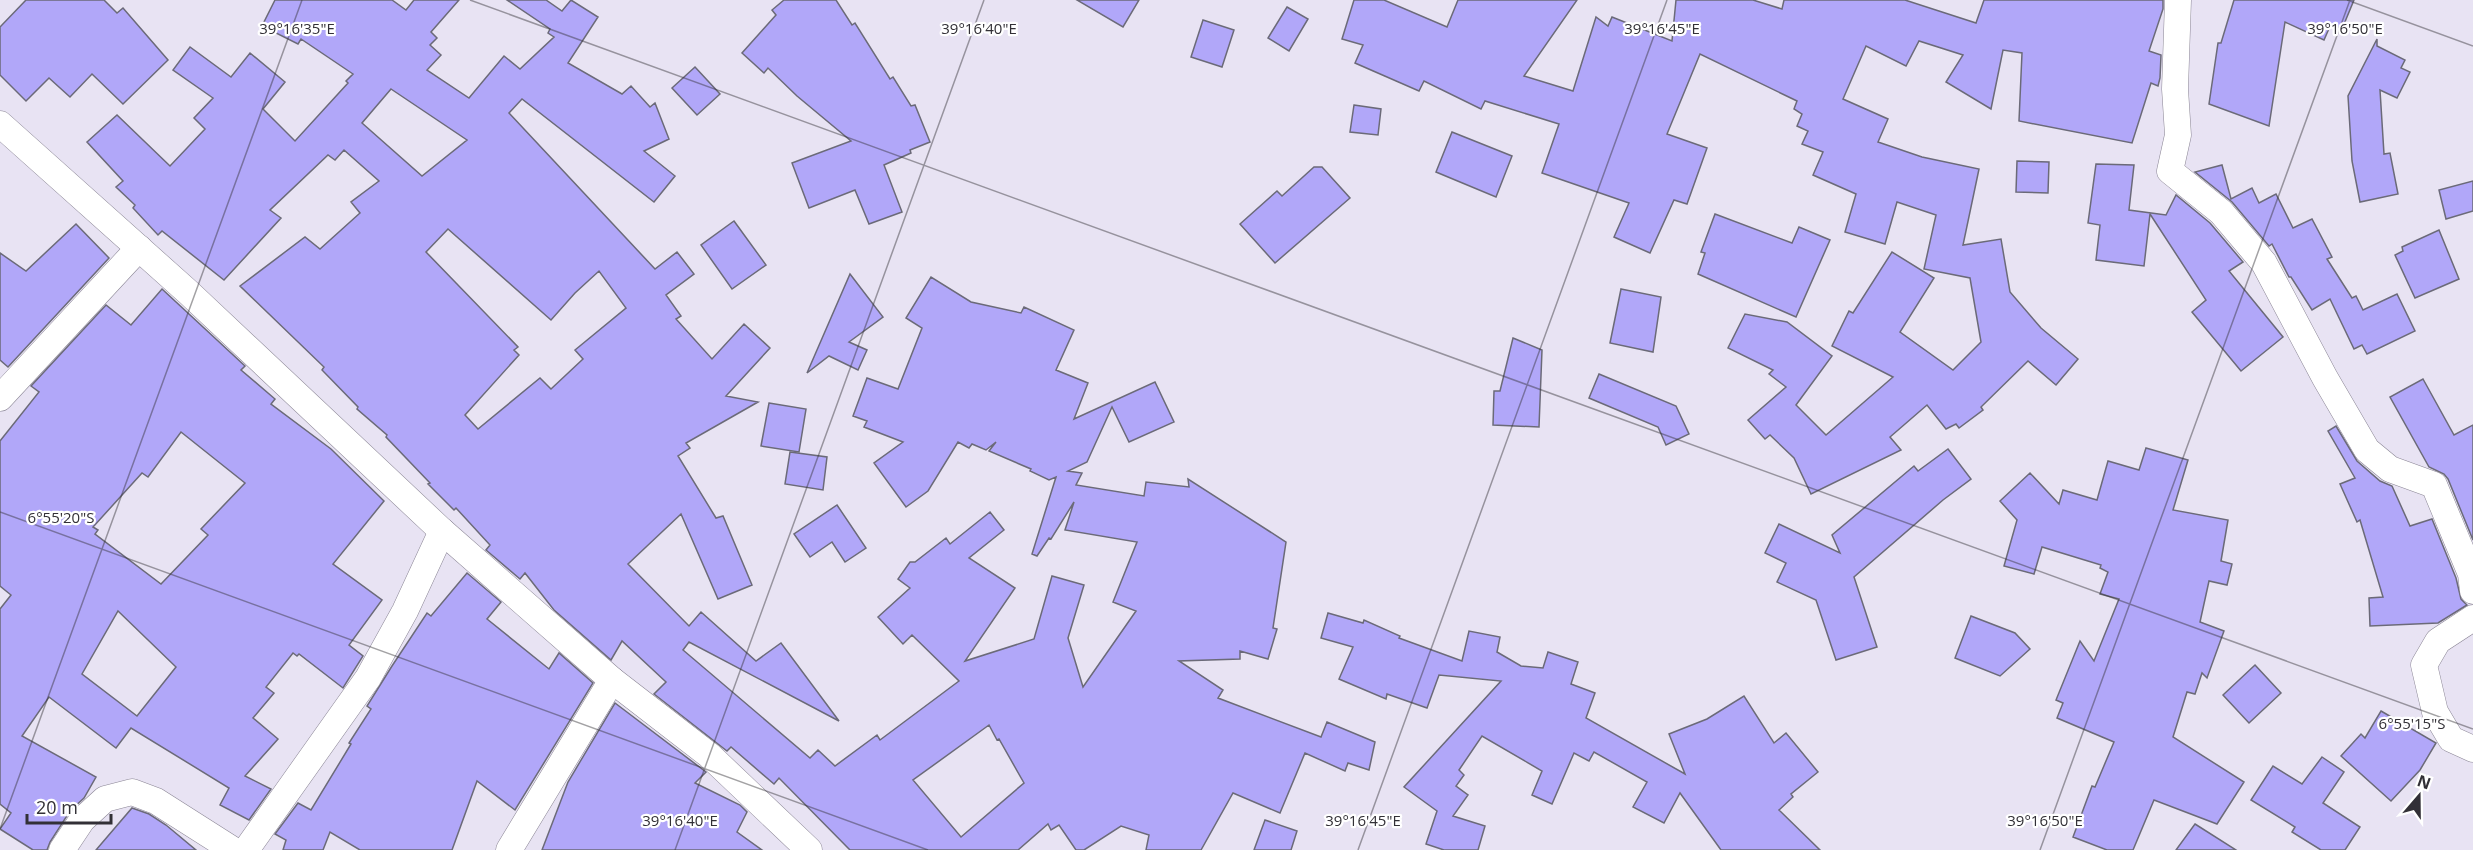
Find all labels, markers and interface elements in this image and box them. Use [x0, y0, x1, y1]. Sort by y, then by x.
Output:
text: 39°16'35"E [259, 18, 335, 38]
text: 39°16'40"E [941, 18, 1017, 38]
text: 39°16'45"E [1624, 18, 1700, 38]
text: 39°16'50"E [2307, 18, 2383, 38]
text: 6°55'20"S [28, 507, 94, 527]
text: 6°55'15"S [2379, 713, 2445, 733]
north arrow [2389, 766, 2449, 826]
text: N [2414, 769, 2434, 794]
scale bar [27, 787, 111, 825]
text: 20 m [36, 795, 78, 819]
text: 39°16'40"E [642, 810, 718, 830]
text: 39°16'45"E [1325, 810, 1401, 830]
text: 39°16'50"E [2007, 810, 2083, 830]

